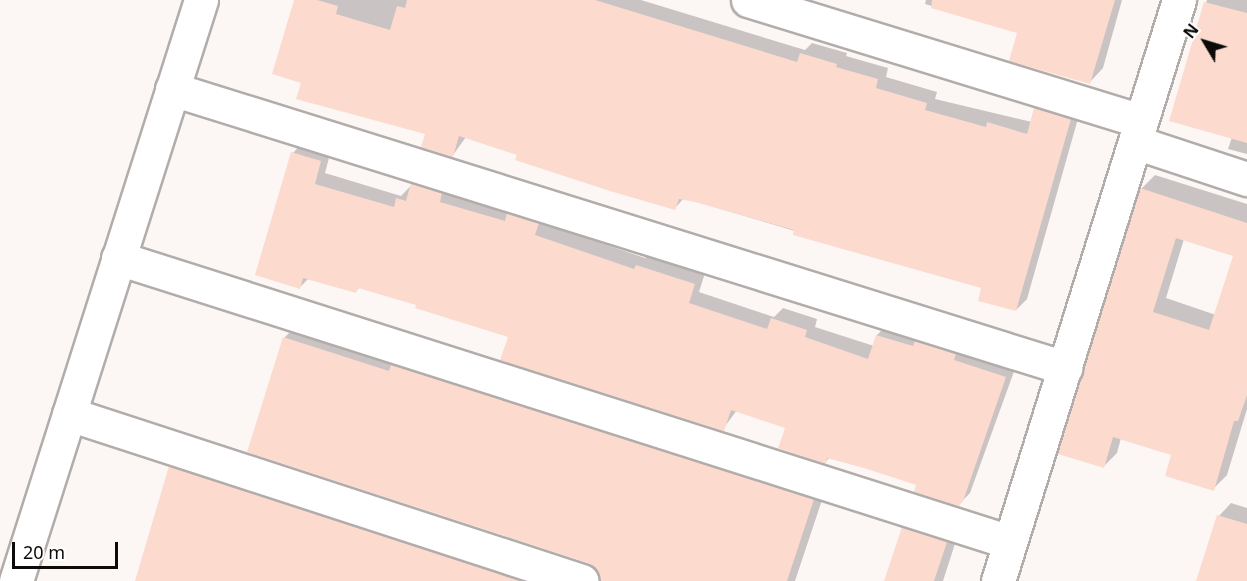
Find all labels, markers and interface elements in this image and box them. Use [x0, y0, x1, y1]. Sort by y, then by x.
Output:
north arrow [1175, 12, 1235, 72]
text: N [1178, 19, 1203, 43]
scale bar [15, 530, 122, 568]
text: 20 m [23, 540, 65, 564]

